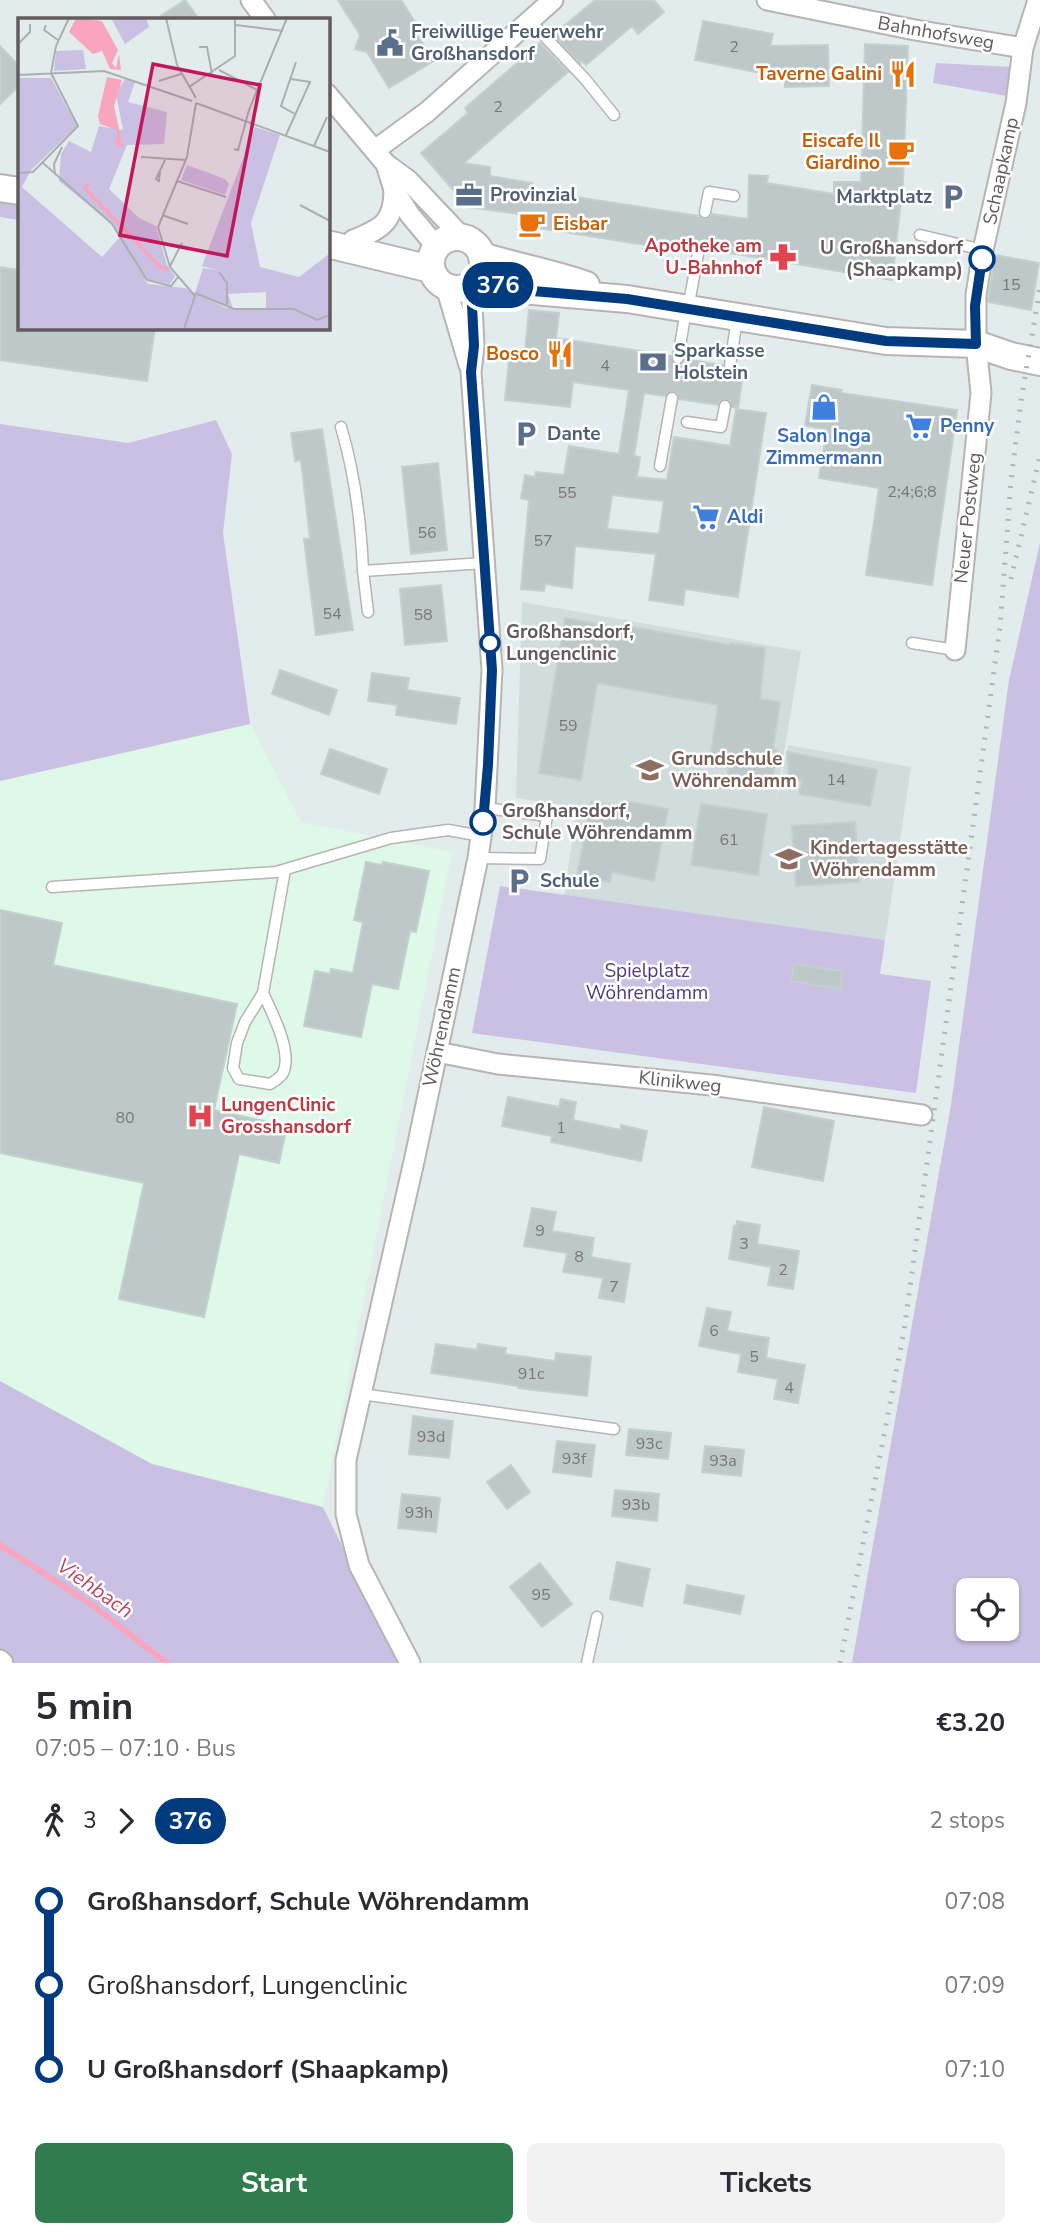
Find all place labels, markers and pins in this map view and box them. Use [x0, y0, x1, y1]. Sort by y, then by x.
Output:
place label: Freiwillige Feuerwehr Großhansdorf [411, 19, 604, 67]
public building icon: Freiwillige Feuerwehr Großhansdorf [375, 28, 405, 58]
restaurant icon: Taverne Galini [888, 59, 918, 89]
place label: Taverne Galini [756, 61, 882, 87]
place label: Eiscafe Il Giardino [802, 128, 880, 176]
cafe icon: Eiscafe Il Giardino [886, 137, 916, 167]
office icon: Provinzial [454, 180, 484, 210]
place label: Provinzial [490, 182, 577, 208]
parking icon: Marktplatz [938, 182, 968, 212]
place label: Marktplatz [836, 184, 932, 210]
cafe icon: Eisbar [517, 209, 547, 239]
place label: Eisbar [553, 211, 608, 237]
place label: Apotheke am U-Bahnhof [644, 233, 763, 281]
place label: U Großhansdorf (Shaapkamp) [820, 235, 964, 283]
pharmacy icon: Apotheke am U-Bahnhof [768, 242, 798, 272]
marker: U Großhansdorf (Shaapkamp) [969, 246, 995, 272]
place label: Sparkasse Holstein [674, 338, 765, 386]
restaurant icon: Bosco [545, 339, 575, 369]
place label: Bosco [486, 341, 539, 367]
bank icon: Sparkasse Holstein [638, 347, 668, 377]
shop icon: Salon Inga Zimmermann [809, 392, 839, 422]
supermarket icon: Penny [904, 411, 934, 441]
place label: Penny [940, 413, 995, 439]
parking icon: Dante [511, 419, 541, 449]
place label: Dante [547, 421, 601, 447]
place label: Salon Inga Zimmermann [766, 423, 882, 471]
supermarket icon: Aldi [691, 502, 721, 532]
place label: Aldi [727, 504, 763, 530]
place label: Großhansdorf, Lungenclinic [506, 619, 634, 667]
marker: Großhansdorf, Lungenclinic [480, 633, 500, 653]
place label: Grundschule Wöhrendamm [671, 746, 797, 794]
school or university icon: Grundschule Wöhrendamm [635, 755, 665, 785]
place label: Großhansdorf, Schule Wöhrendamm [502, 798, 692, 846]
marker: Großhansdorf, Schule Wöhrendamm [470, 809, 496, 835]
place label: Kindertagesstätte Wöhrendamm [810, 835, 968, 883]
school or university icon: Kindertagesstätte Wöhrendamm [774, 844, 804, 874]
parking icon: Schule [504, 866, 534, 896]
place label: Schule [540, 868, 599, 894]
place label: LungenClinic Grosshansdorf [221, 1092, 352, 1140]
hospital icon: LungenClinic Grosshansdorf [185, 1101, 215, 1131]

